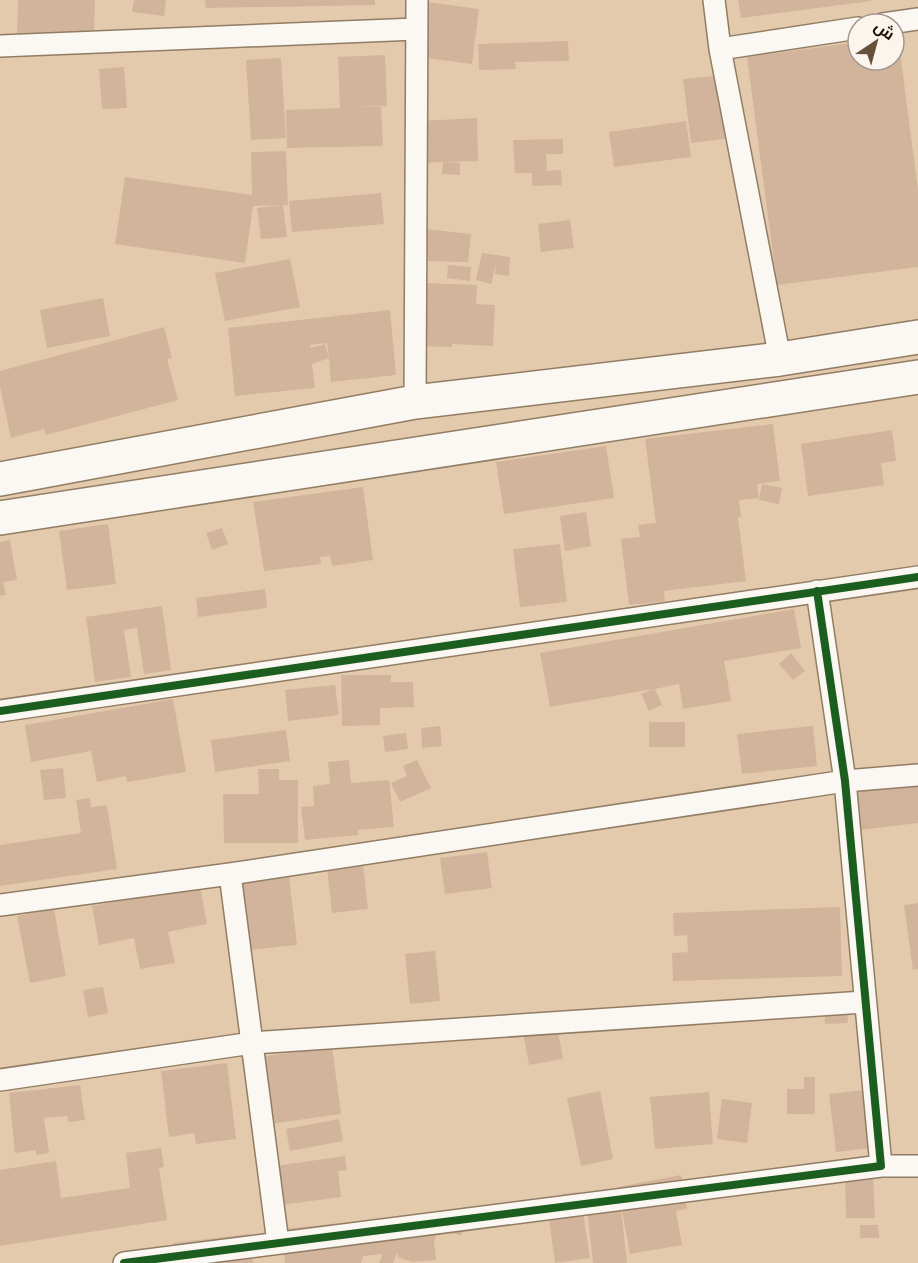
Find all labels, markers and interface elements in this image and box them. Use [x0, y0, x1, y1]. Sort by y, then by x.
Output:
north arrow [846, 12, 906, 72]
text: ش [871, 17, 898, 44]

